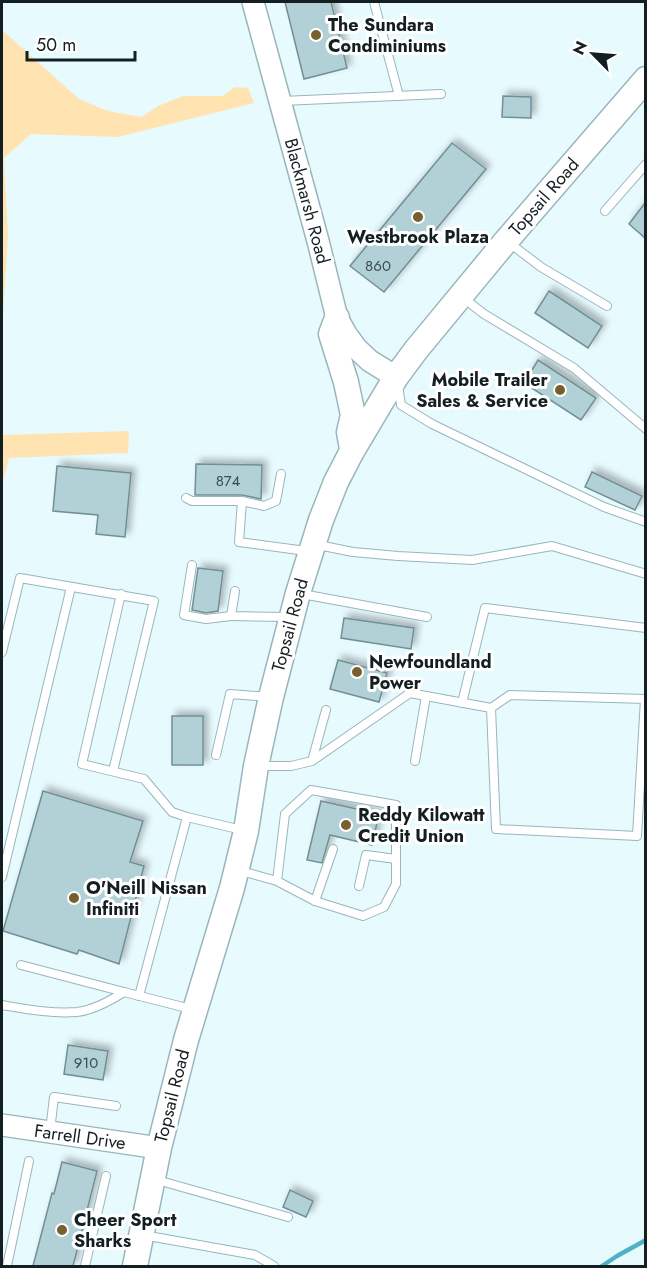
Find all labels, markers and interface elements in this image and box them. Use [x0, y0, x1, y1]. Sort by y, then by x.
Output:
place label: The Sundara Condiminiums [328, 12, 446, 59]
scale bar [27, 24, 135, 62]
north arrow [563, 24, 623, 84]
marker: The Sundara Condiminiums [309, 28, 323, 42]
text: 50 m [36, 32, 76, 58]
text: N [567, 37, 593, 58]
street label: Blackmarsh Road [278, 135, 336, 267]
street label: Topsail Road [503, 152, 585, 242]
marker: Westbrook Plaza [411, 210, 425, 224]
place label: Westbrook Plaza [347, 224, 489, 250]
house number: 860 [365, 255, 391, 277]
place label: Mobile Trailer Sales & Service [416, 367, 549, 414]
marker: Mobile Trailer Sales & Service [553, 383, 567, 397]
house number: 874 [216, 470, 241, 492]
street label: Topsail Road [265, 575, 315, 675]
place label: Newfoundland Power [369, 649, 492, 696]
marker: Newfoundland Power [350, 665, 364, 679]
place label: Reddy Kilowatt Credit Union [358, 802, 485, 849]
marker: Reddy Kilowatt Credit Union [339, 818, 353, 832]
place label: O'Neill Nissan Infiniti [86, 875, 207, 922]
marker: O'Neill Nissan Infiniti [67, 891, 81, 905]
street label: Topsail Road [148, 1046, 196, 1146]
house number: 910 [74, 1052, 98, 1074]
street label: Farrell Drive [33, 1118, 127, 1156]
place label: Cheer Sport Sharks [74, 1207, 177, 1254]
marker: Cheer Sport Sharks [55, 1223, 69, 1237]

